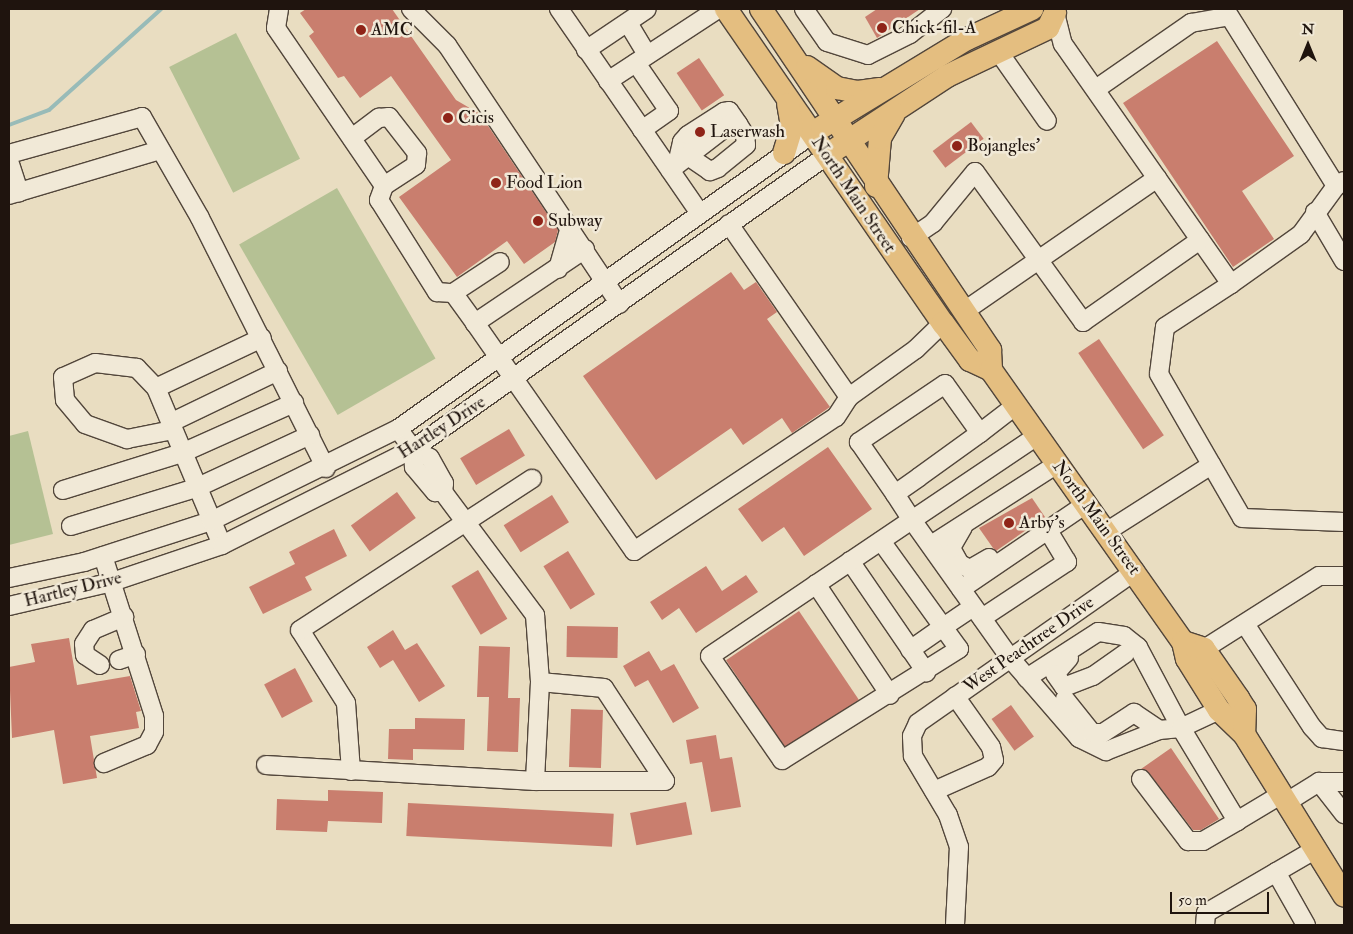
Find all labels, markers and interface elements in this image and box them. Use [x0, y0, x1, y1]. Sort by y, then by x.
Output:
place label: Chick-fil-A [892, 17, 976, 39]
place label: AMC [371, 19, 413, 41]
north arrow [1283, 20, 1333, 70]
text: N [1302, 21, 1314, 38]
marker: Chick-fil-A [876, 22, 888, 34]
marker: AMC [355, 24, 367, 36]
place label: Cicis [458, 107, 494, 129]
marker: Cicis [442, 112, 454, 124]
place label: Laserwash [710, 121, 785, 143]
marker: Laserwash [694, 126, 706, 138]
street label: North Main Street [806, 133, 900, 257]
place label: Bojangles' [967, 135, 1040, 157]
marker: Bojangles' [951, 140, 963, 152]
place label: Food Lion [506, 172, 583, 194]
marker: Food Lion [490, 177, 502, 189]
place label: Subway [548, 210, 602, 232]
marker: Subway [532, 215, 544, 227]
street label: Hartley Drive [394, 392, 490, 464]
street label: North Main Street [1047, 457, 1145, 579]
place label: Arby's [1019, 512, 1065, 534]
marker: Arby's [1003, 517, 1015, 529]
street label: Hartley Drive [22, 567, 124, 613]
street label: West Peachtree Drive [960, 592, 1098, 698]
scale bar [1173, 882, 1272, 914]
text: 50 m [1178, 891, 1207, 910]

